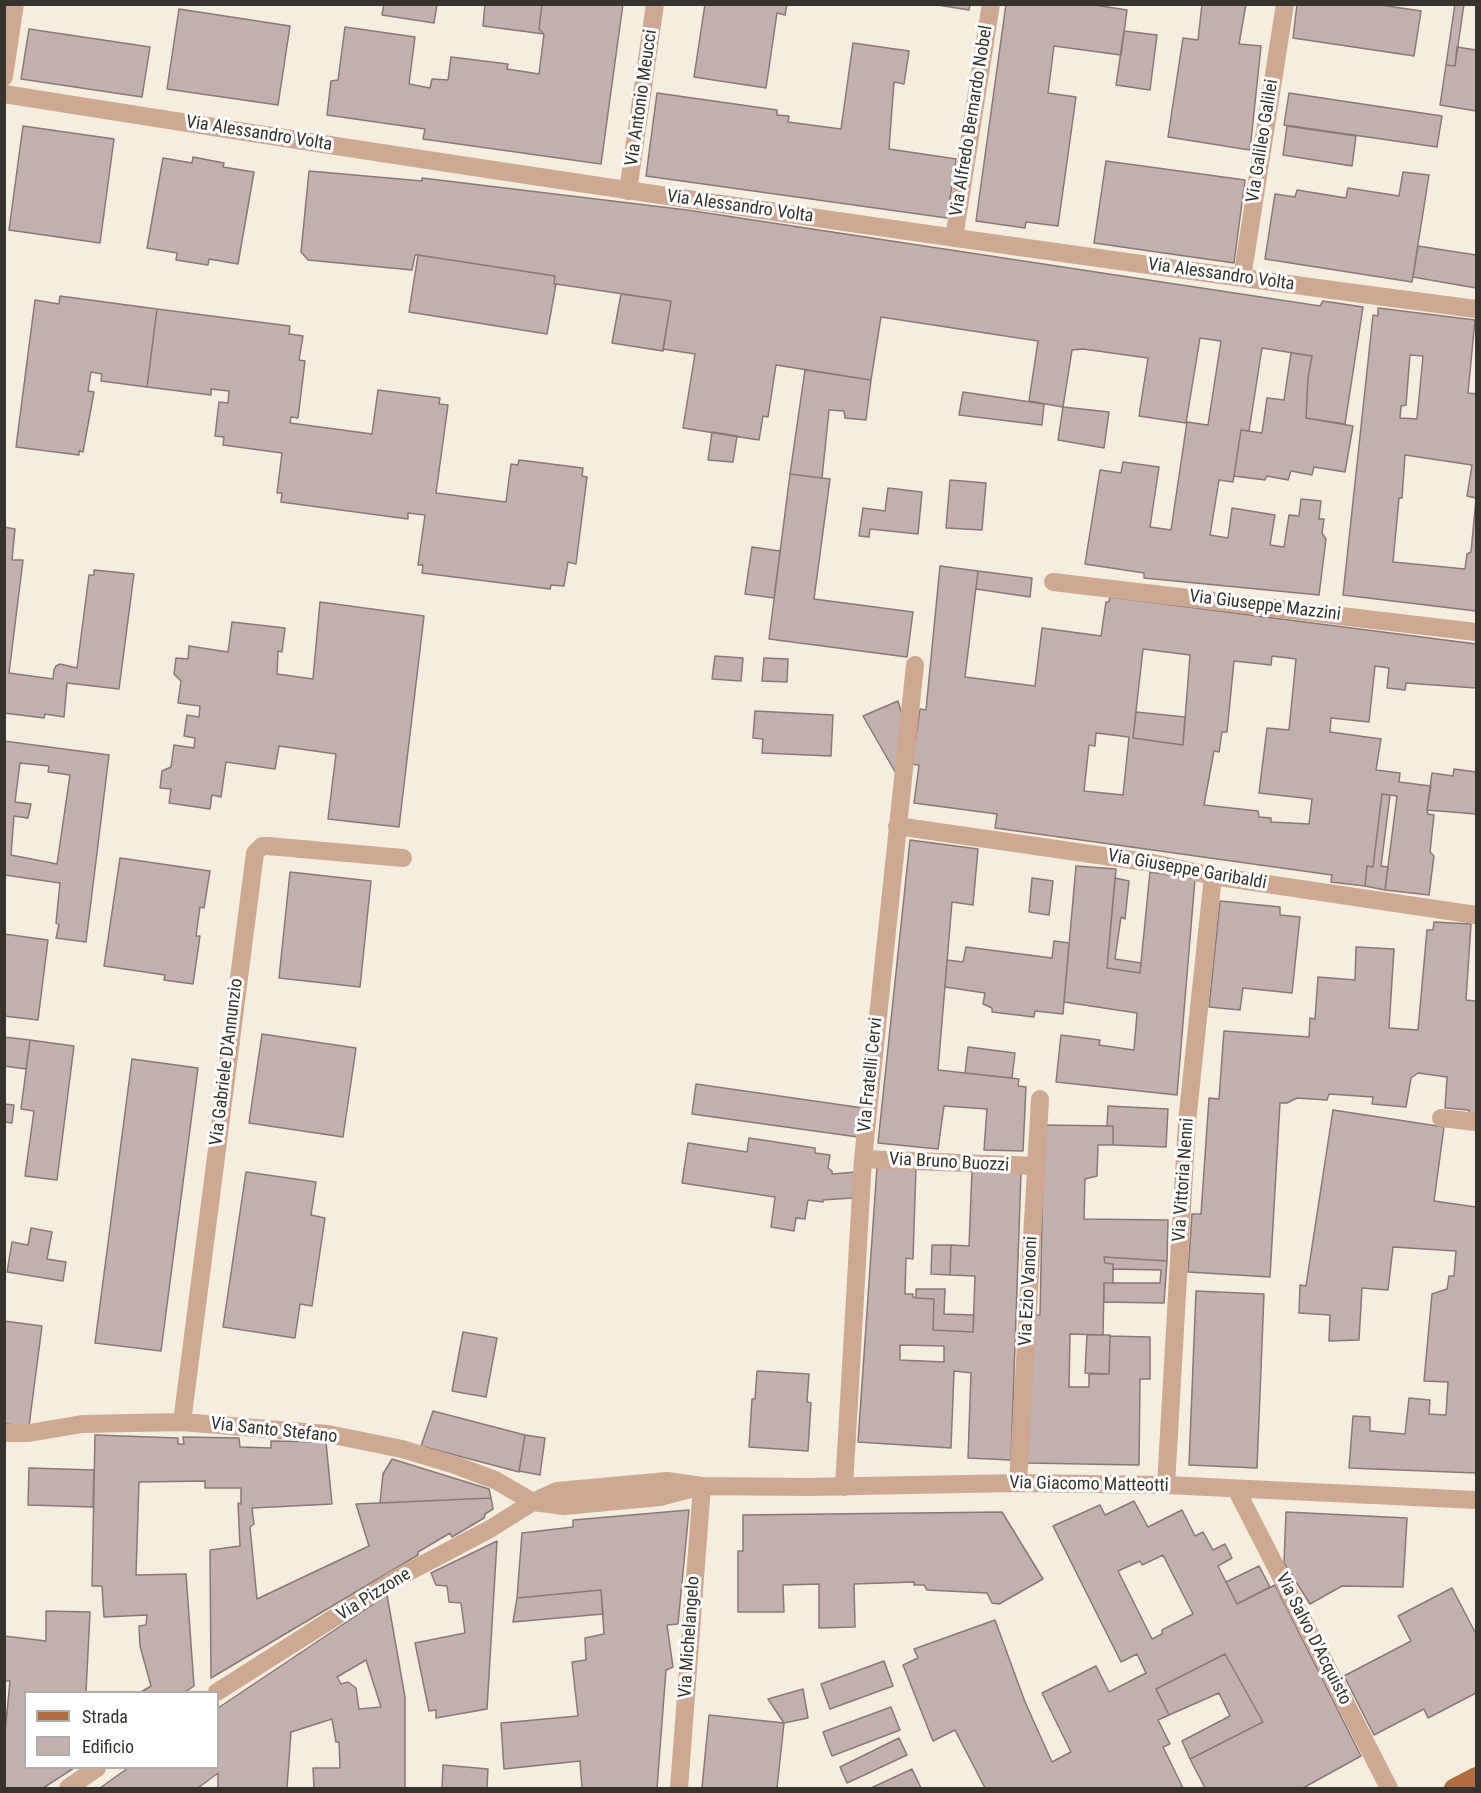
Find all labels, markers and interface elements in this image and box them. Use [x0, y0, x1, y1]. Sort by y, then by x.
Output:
street label: Via Alfredo Bernardo Nobel [946, 24, 998, 218]
street label: Via Antonio Meucci [622, 28, 662, 168]
street label: Via Galileo Galilei [1243, 78, 1283, 204]
street label: Via Alessandro Volta [184, 112, 334, 156]
street label: Via Alessandro Volta [665, 186, 815, 228]
street label: Via Alessandro Volta [1146, 254, 1296, 296]
street label: Via Giuseppe Mazzini [1188, 586, 1342, 626]
street label: Via Giuseppe Garibaldi [1106, 845, 1268, 895]
street label: Via Gabriele D'Annunzio [206, 977, 248, 1147]
street label: Via Fratelli Cervi [854, 1016, 888, 1134]
street label: Via Vittoria Nenni [1169, 1117, 1199, 1243]
street label: Via Bruno Buozzi [888, 1149, 1010, 1177]
street label: Via Ezio Vanoni [1015, 1235, 1043, 1347]
street label: Via Santo Stefano [210, 1414, 338, 1448]
street label: Via Giacomo Matteotti [1009, 1473, 1169, 1497]
street label: Via Pizzone [333, 1564, 415, 1626]
street label: Via Salvo D'Acquisto [1270, 1569, 1356, 1709]
street label: Via Michelangelo [675, 1575, 705, 1699]
legend [24, 1691, 219, 1769]
text: Strada [82, 1706, 128, 1727]
text: Edificio [82, 1736, 134, 1757]

